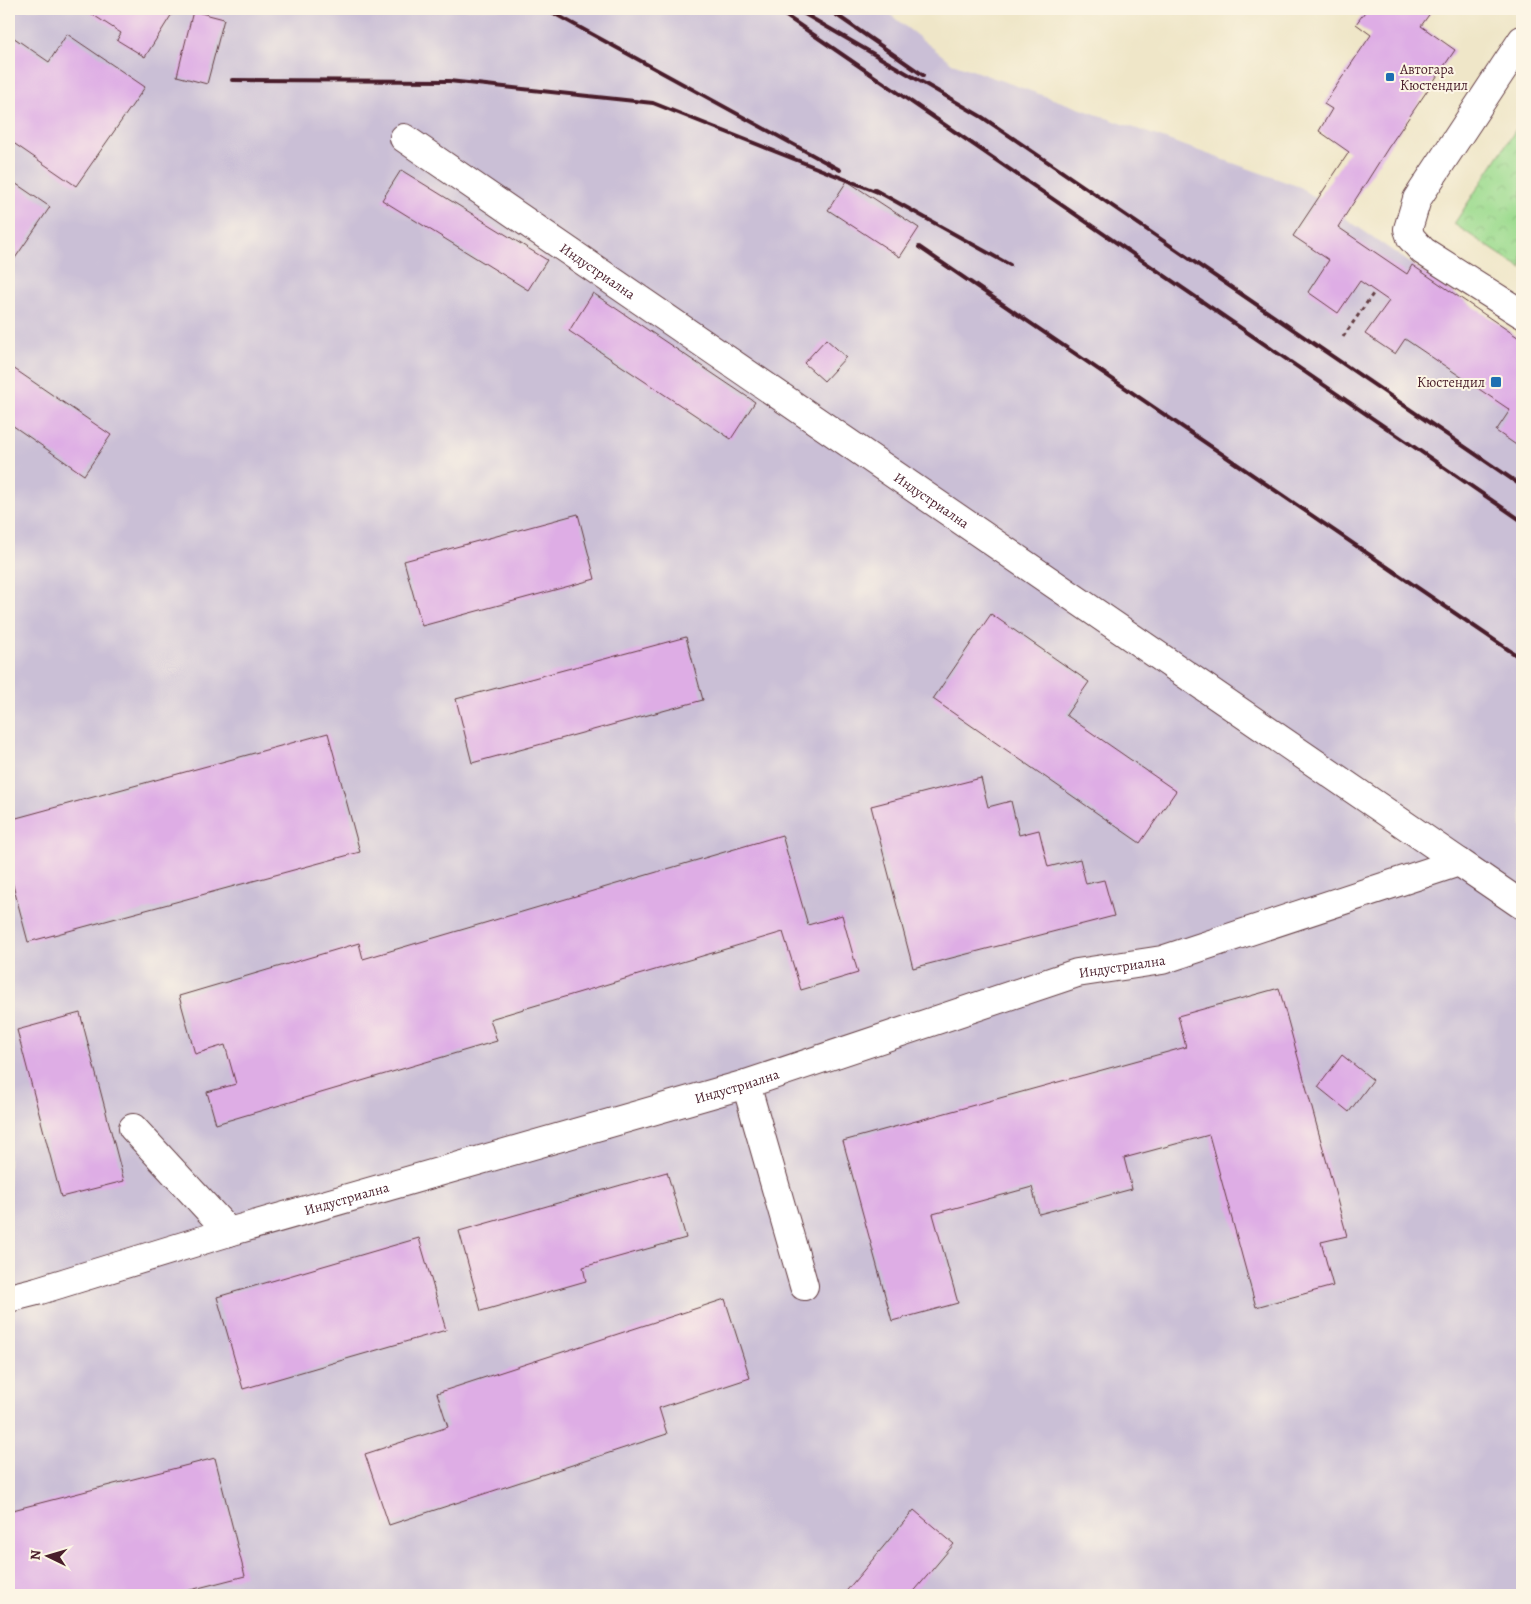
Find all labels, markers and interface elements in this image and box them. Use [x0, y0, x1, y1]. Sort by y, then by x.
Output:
place label: Автогара Кюстендил [1399, 60, 1468, 95]
marker: Автогара Кюстендил [1384, 71, 1396, 83]
street label: Индустриална [556, 239, 639, 304]
place label: Кюстендил [1417, 373, 1485, 392]
marker: Кюстендил [1489, 375, 1503, 389]
street label: Индустриална [890, 468, 973, 533]
street label: Индустриална [1077, 951, 1167, 983]
street label: Индустриална [692, 1064, 782, 1108]
street label: Индустриална [302, 1178, 392, 1220]
north arrow [22, 1532, 72, 1582]
text: N [26, 1549, 45, 1561]

